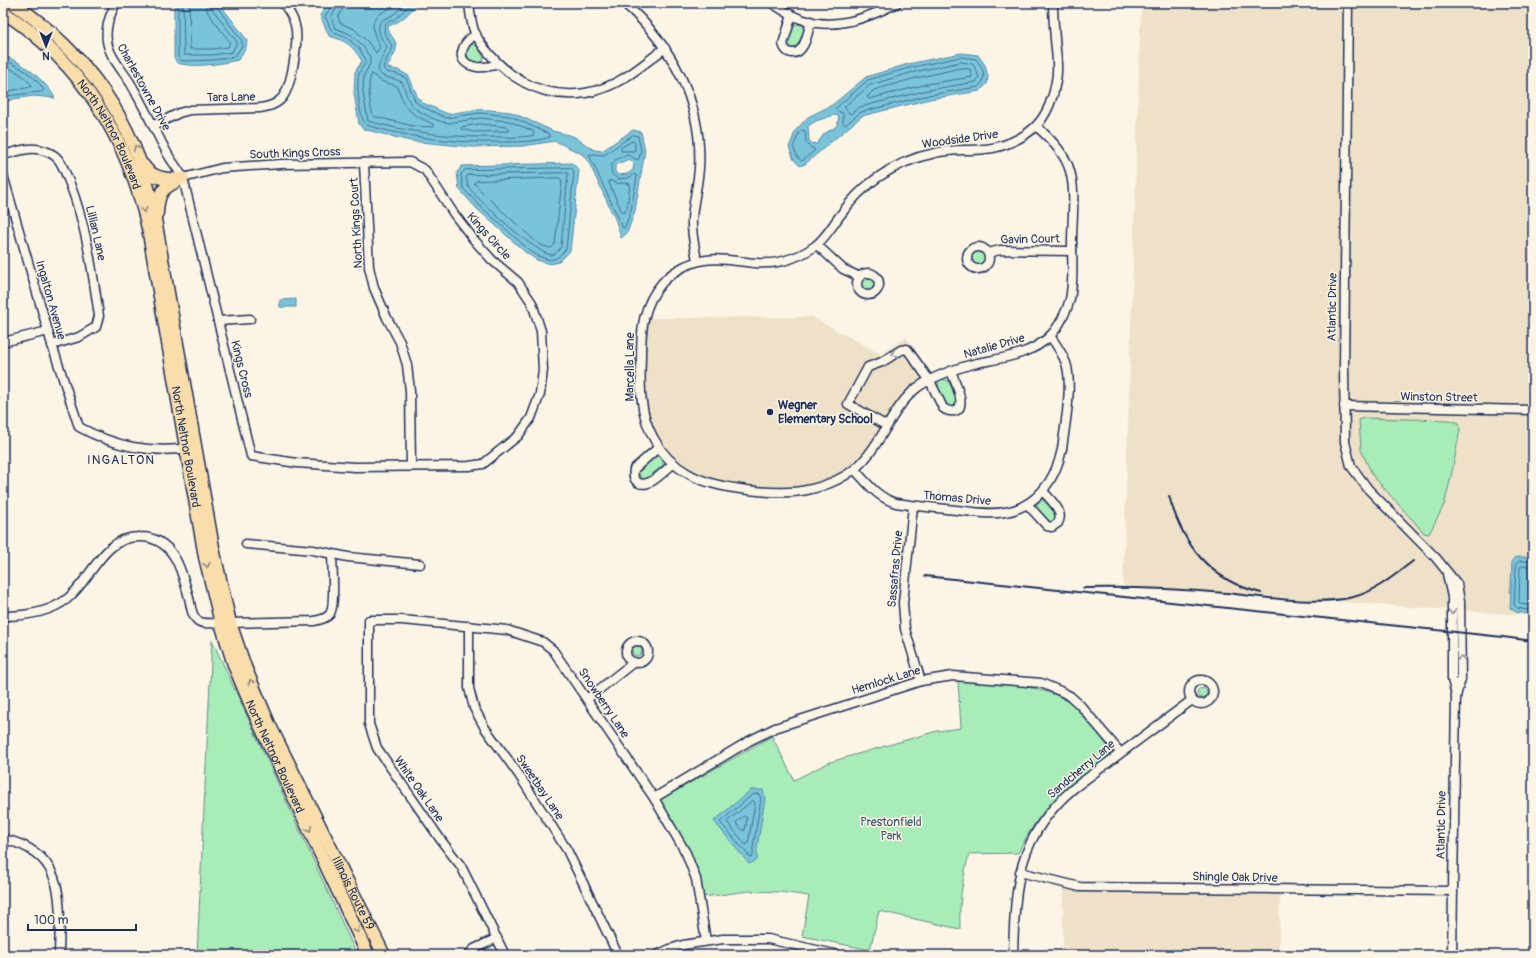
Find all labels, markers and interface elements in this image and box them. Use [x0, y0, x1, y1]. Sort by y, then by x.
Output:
north arrow [26, 26, 66, 66]
street label: Charlestowne Drive [113, 41, 174, 133]
text: N [42, 49, 50, 62]
street label: North Neltnor Boulevard [73, 76, 144, 192]
street label: Tara Lane [207, 90, 256, 105]
street label: Woodside Drive [921, 127, 999, 152]
street label: South Kings Cross [249, 144, 341, 163]
one-way arrow [132, 145, 140, 152]
street label: North Kings Court [347, 177, 366, 269]
street label: Lillian Lane [82, 204, 109, 262]
one-way arrow [139, 206, 148, 213]
street label: Kings Circle [463, 209, 514, 263]
street label: Gavin Court [1000, 231, 1060, 248]
street label: Ingalton Avenue [32, 259, 69, 342]
street label: Atlantic Drive [1324, 272, 1341, 341]
street label: Natalie Drive [962, 331, 1027, 362]
street label: Marcella Lane [623, 332, 638, 402]
street label: Kings Cross [227, 339, 256, 400]
one-way arrow [891, 349, 898, 357]
street label: North Neltnor Boulevard [168, 385, 203, 509]
street label: Winston Street [1400, 389, 1478, 406]
place label: Wegner Elementary School [778, 398, 873, 427]
marker: Wegner Elementary School [765, 407, 775, 417]
district label: INGALTON [87, 452, 155, 468]
street label: Thomas Drive [922, 488, 992, 509]
street label: Sassafras Drive [885, 530, 906, 608]
one-way arrow [202, 562, 210, 568]
one-way arrow [1448, 609, 1456, 615]
one-way arrow [1457, 655, 1465, 661]
street label: Hemlock Lane [850, 663, 922, 698]
street label: Snowberry Lane [575, 665, 633, 741]
one-way arrow [247, 679, 255, 686]
street label: North Neltnor Boulevard [242, 698, 307, 816]
street label: Sandcherry Lane [1045, 737, 1118, 802]
street label: Sweetbay Lane [512, 752, 567, 823]
street label: White Oak Lane [390, 753, 447, 825]
street label: Atlantic Drive [1433, 790, 1450, 859]
park label: Prestonfield Park [860, 815, 922, 844]
one-way arrow [304, 825, 312, 832]
street label: Illinois Route 59 [328, 854, 377, 933]
street label: Shingle Oak Drive [1192, 869, 1278, 886]
scale bar [28, 906, 136, 932]
text: 100 m [34, 913, 69, 928]
one-way arrow [352, 926, 360, 934]

